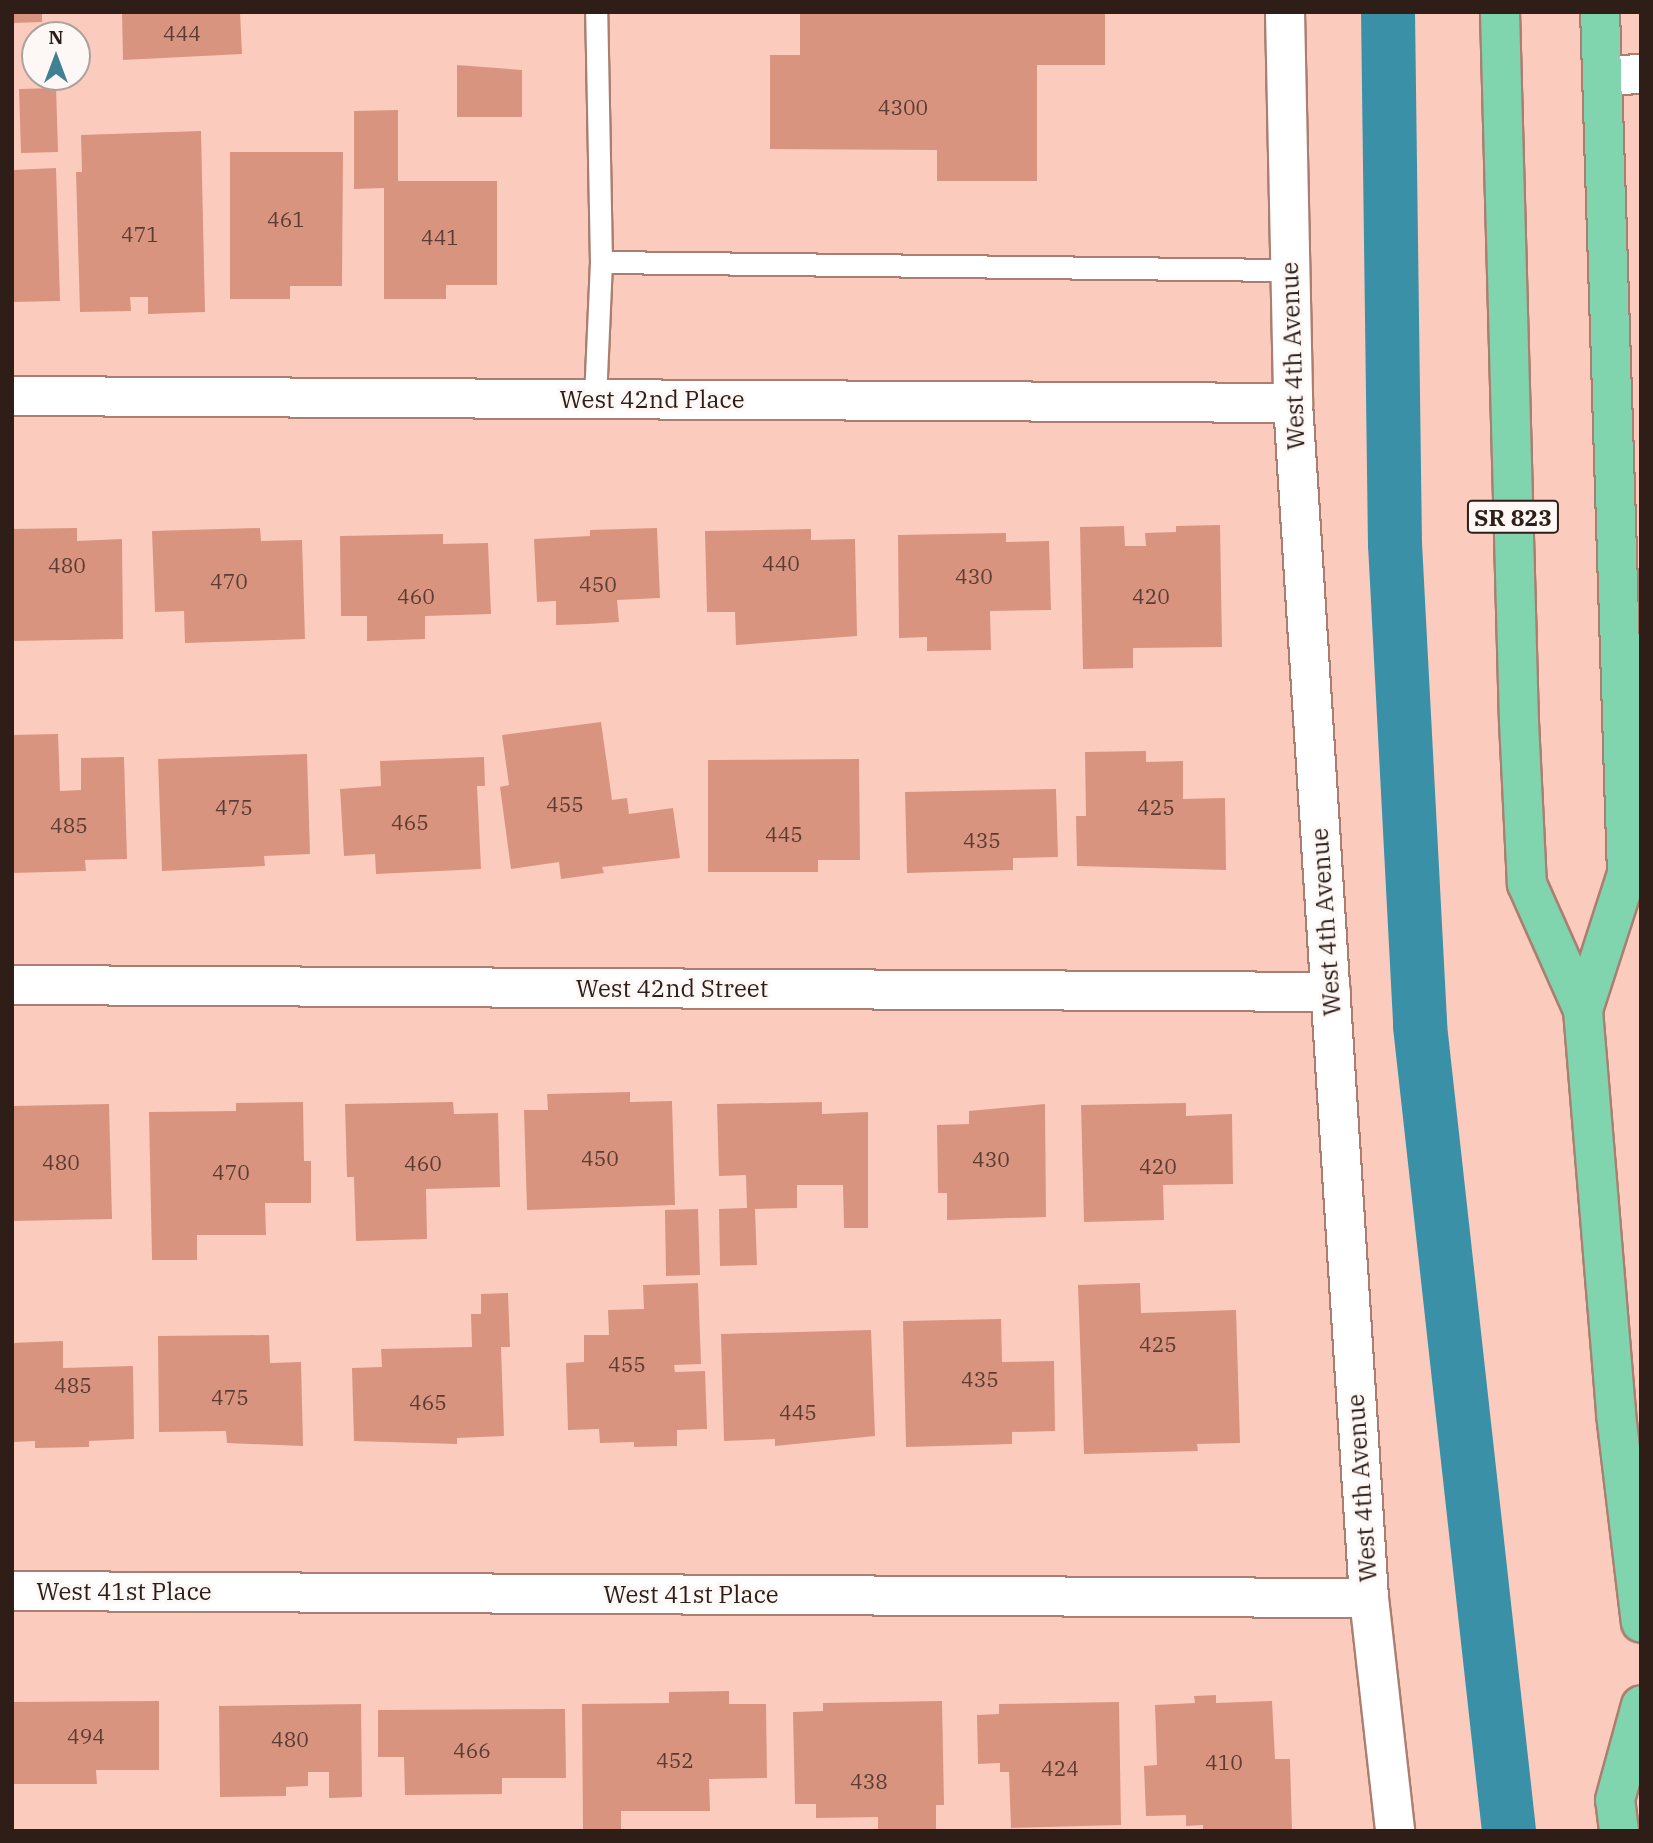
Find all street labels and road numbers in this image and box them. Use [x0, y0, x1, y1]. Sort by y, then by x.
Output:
street label: West 4th Avenue [1275, 261, 1311, 451]
street label: West 42nd Place [559, 386, 745, 414]
road number: SR 823 [1466, 498, 1560, 537]
street label: West 4th Avenue [1305, 827, 1347, 1017]
street label: West 42nd Street [576, 975, 768, 1003]
street label: West 4th Avenue [1341, 1393, 1383, 1583]
street label: West 41st Place [36, 1578, 212, 1606]
street label: West 41st Place [603, 1581, 779, 1609]

